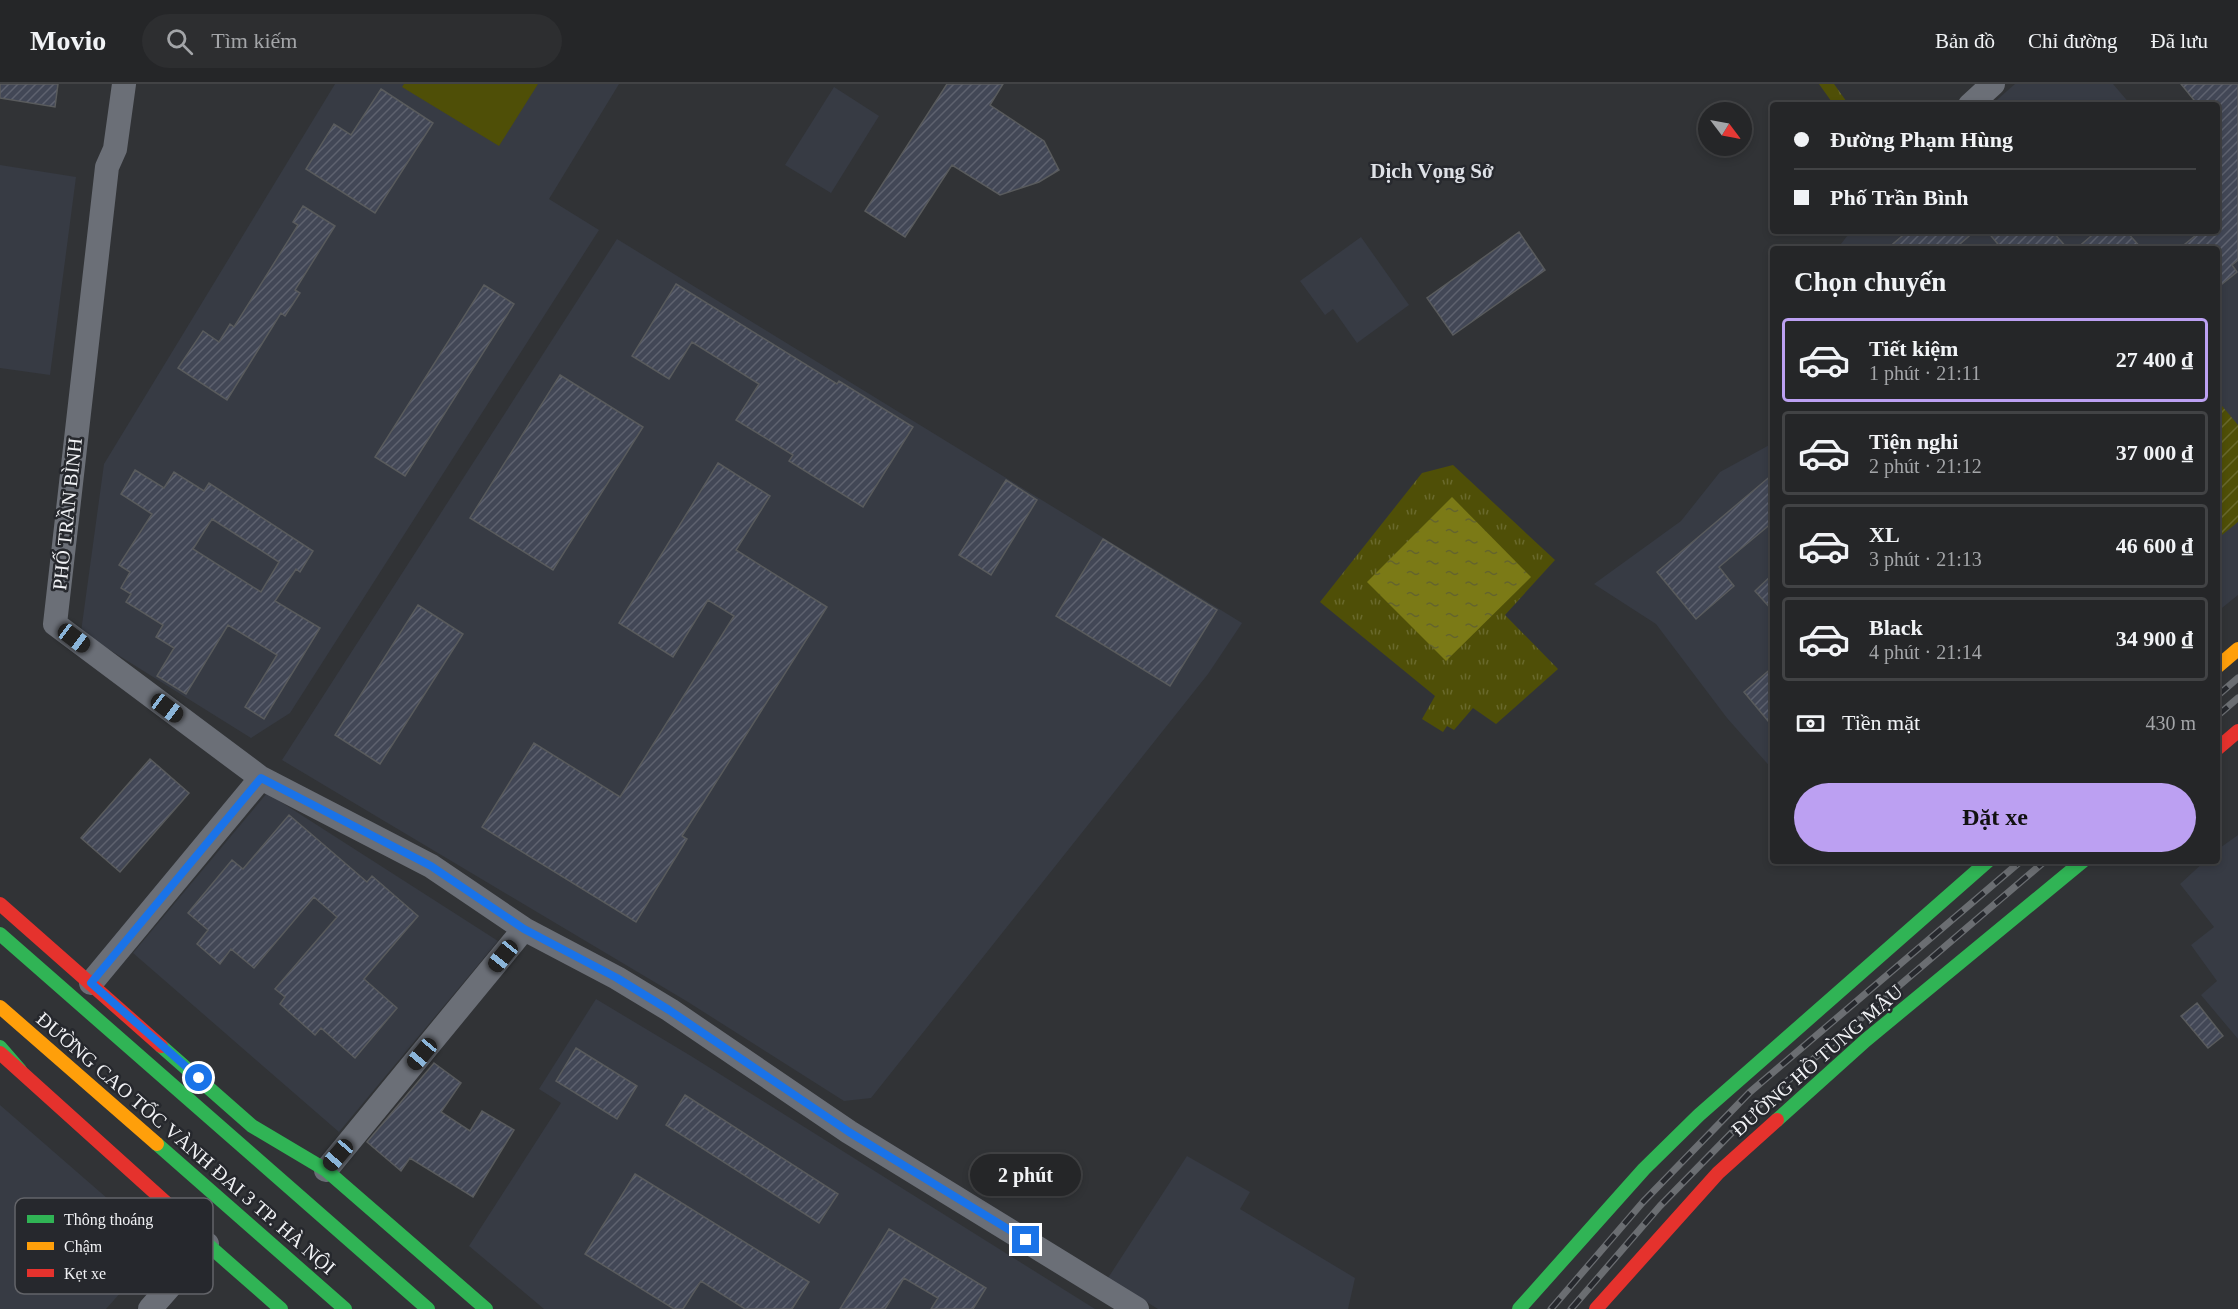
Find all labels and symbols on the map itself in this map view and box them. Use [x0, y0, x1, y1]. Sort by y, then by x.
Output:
north arrow [1698, 102, 1752, 156]
district label: Dịch Vọng Sở [1370, 159, 1494, 183]
street label: PHỐ TRẦN BÌNH [47, 437, 86, 591]
car [54, 620, 94, 656]
car [147, 690, 187, 726]
car [485, 936, 521, 976]
street label: ĐƯỜNG HỒ TÙNG MẬU [1726, 979, 1907, 1140]
street label: ĐƯỜNG CAO TỐC VÀNH ĐAI 3 TP. HÀ NỘI [32, 1007, 340, 1279]
car [404, 1034, 440, 1074]
route start [185, 1064, 212, 1091]
car [319, 1136, 357, 1174]
callout: 2 phút [970, 1153, 1082, 1195]
legend [15, 1198, 213, 1294]
text: Thông thoáng [64, 1211, 153, 1229]
route end [1012, 1226, 1039, 1253]
text: Chậm [64, 1238, 103, 1255]
text: Kẹt xe [64, 1265, 106, 1282]

